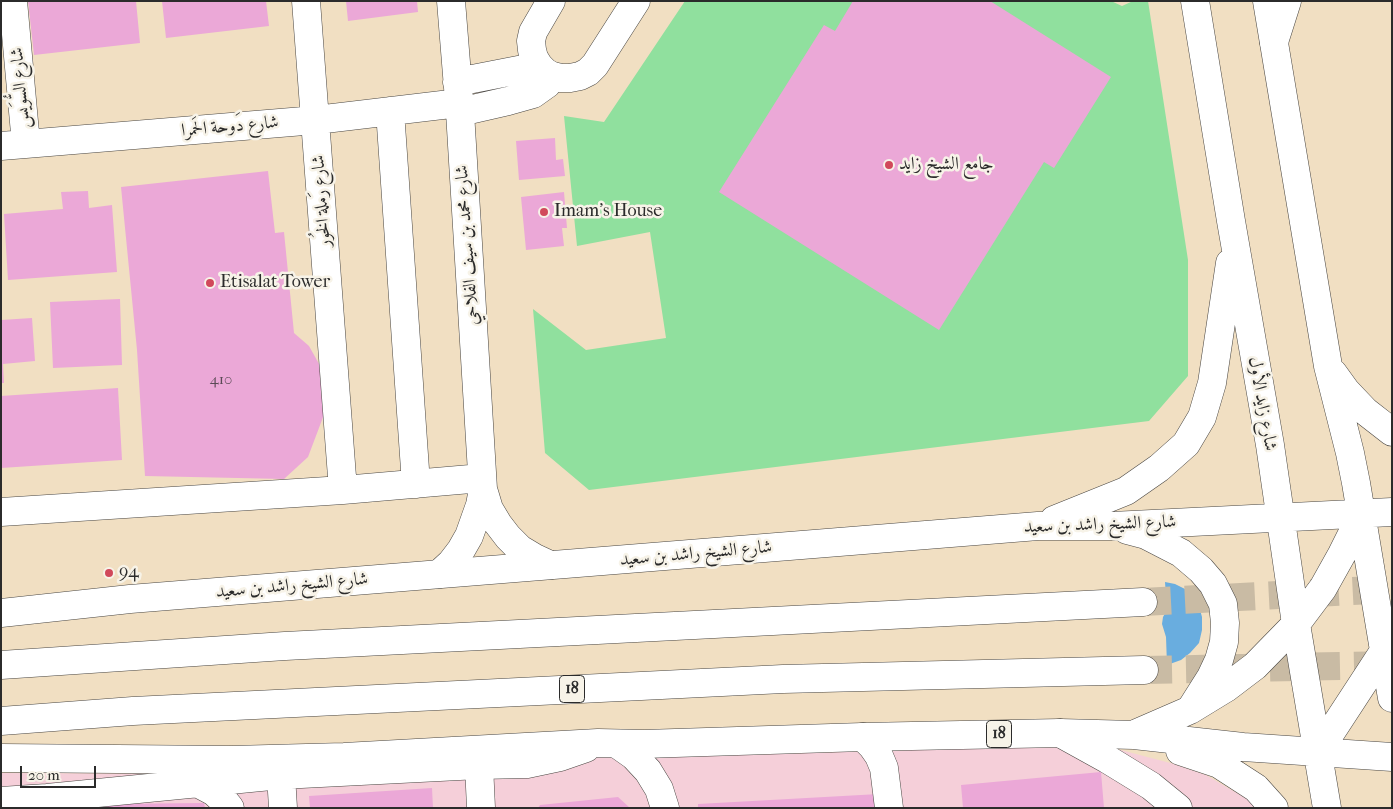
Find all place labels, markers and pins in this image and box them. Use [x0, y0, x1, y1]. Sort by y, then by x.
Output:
place label: جامع الشيخ زايد [899, 154, 994, 176]
marker: جامع الشيخ زايد [883, 159, 895, 171]
place label: Imam's House [554, 201, 662, 223]
marker: Imam's House [538, 206, 550, 218]
place label: Etisalat Tower [220, 272, 330, 294]
marker: Etisalat Tower [204, 277, 216, 289]
place label: 94 [119, 562, 139, 584]
marker: 94 [103, 567, 115, 579]

